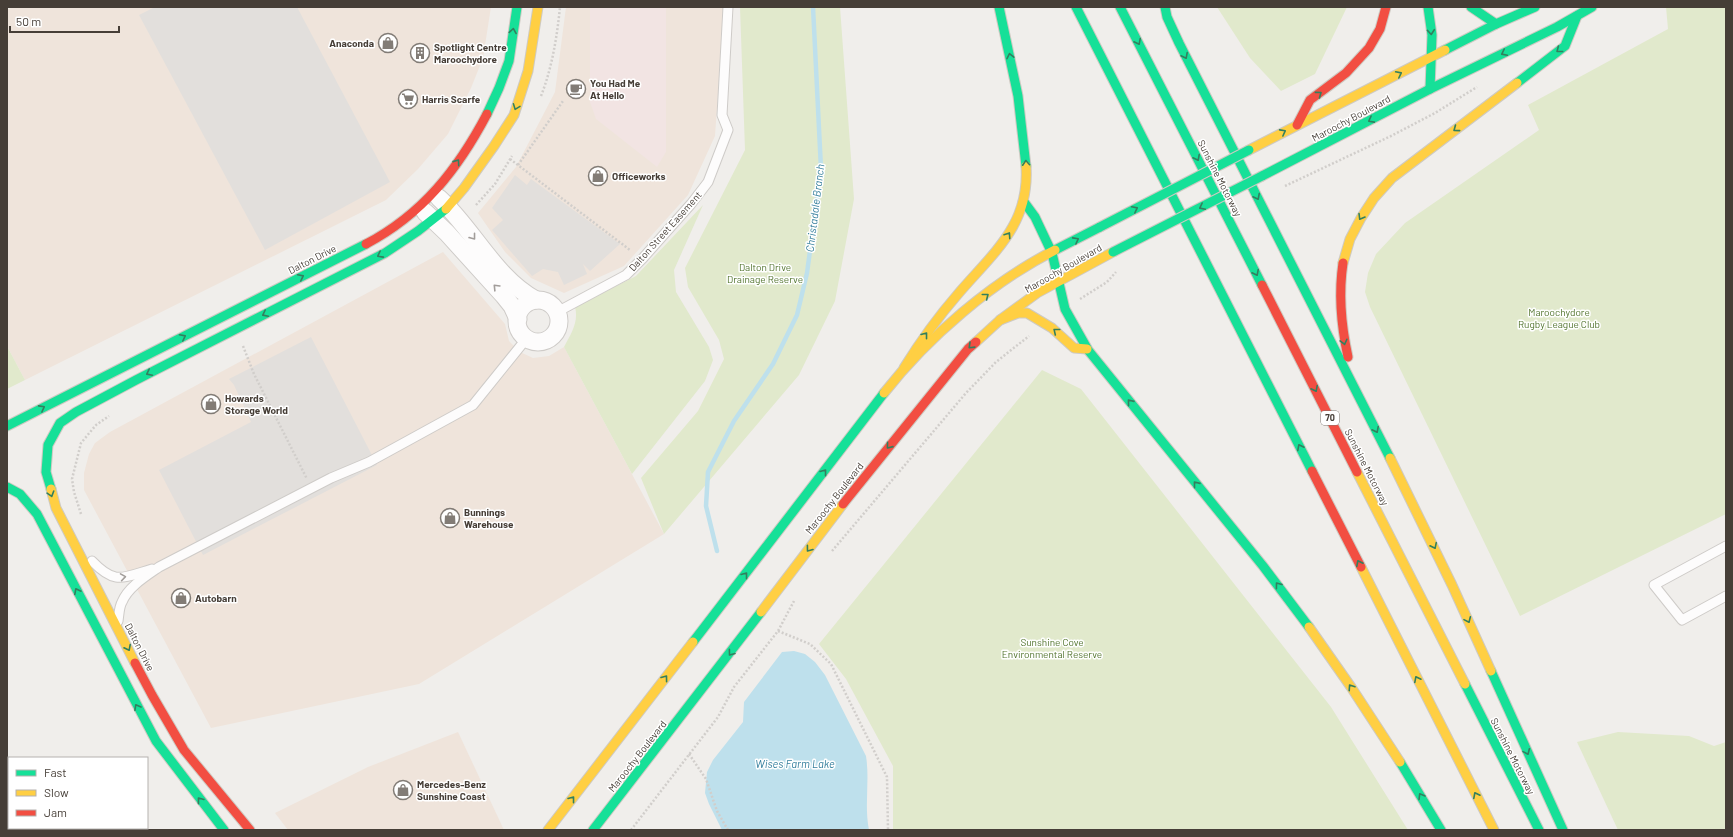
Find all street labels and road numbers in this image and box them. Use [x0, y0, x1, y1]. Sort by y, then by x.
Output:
street label: Maroochy Boulevard [1310, 92, 1392, 144]
street label: Sunshine Motorway [1196, 138, 1245, 219]
street label: Dalton Street Easement [626, 188, 704, 273]
street label: Maroochy Boulevard [1022, 241, 1104, 295]
street label: Dalton Drive [286, 242, 338, 276]
road number: 70 [1321, 411, 1339, 425]
street label: Sunshine Motorway [1343, 427, 1392, 508]
street label: Maroochy Boulevard [802, 460, 866, 536]
street label: Dalton Drive [123, 621, 157, 673]
street label: Sunshine Motorway [1489, 716, 1538, 797]
street label: Maroochy Boulevard [605, 718, 669, 794]

